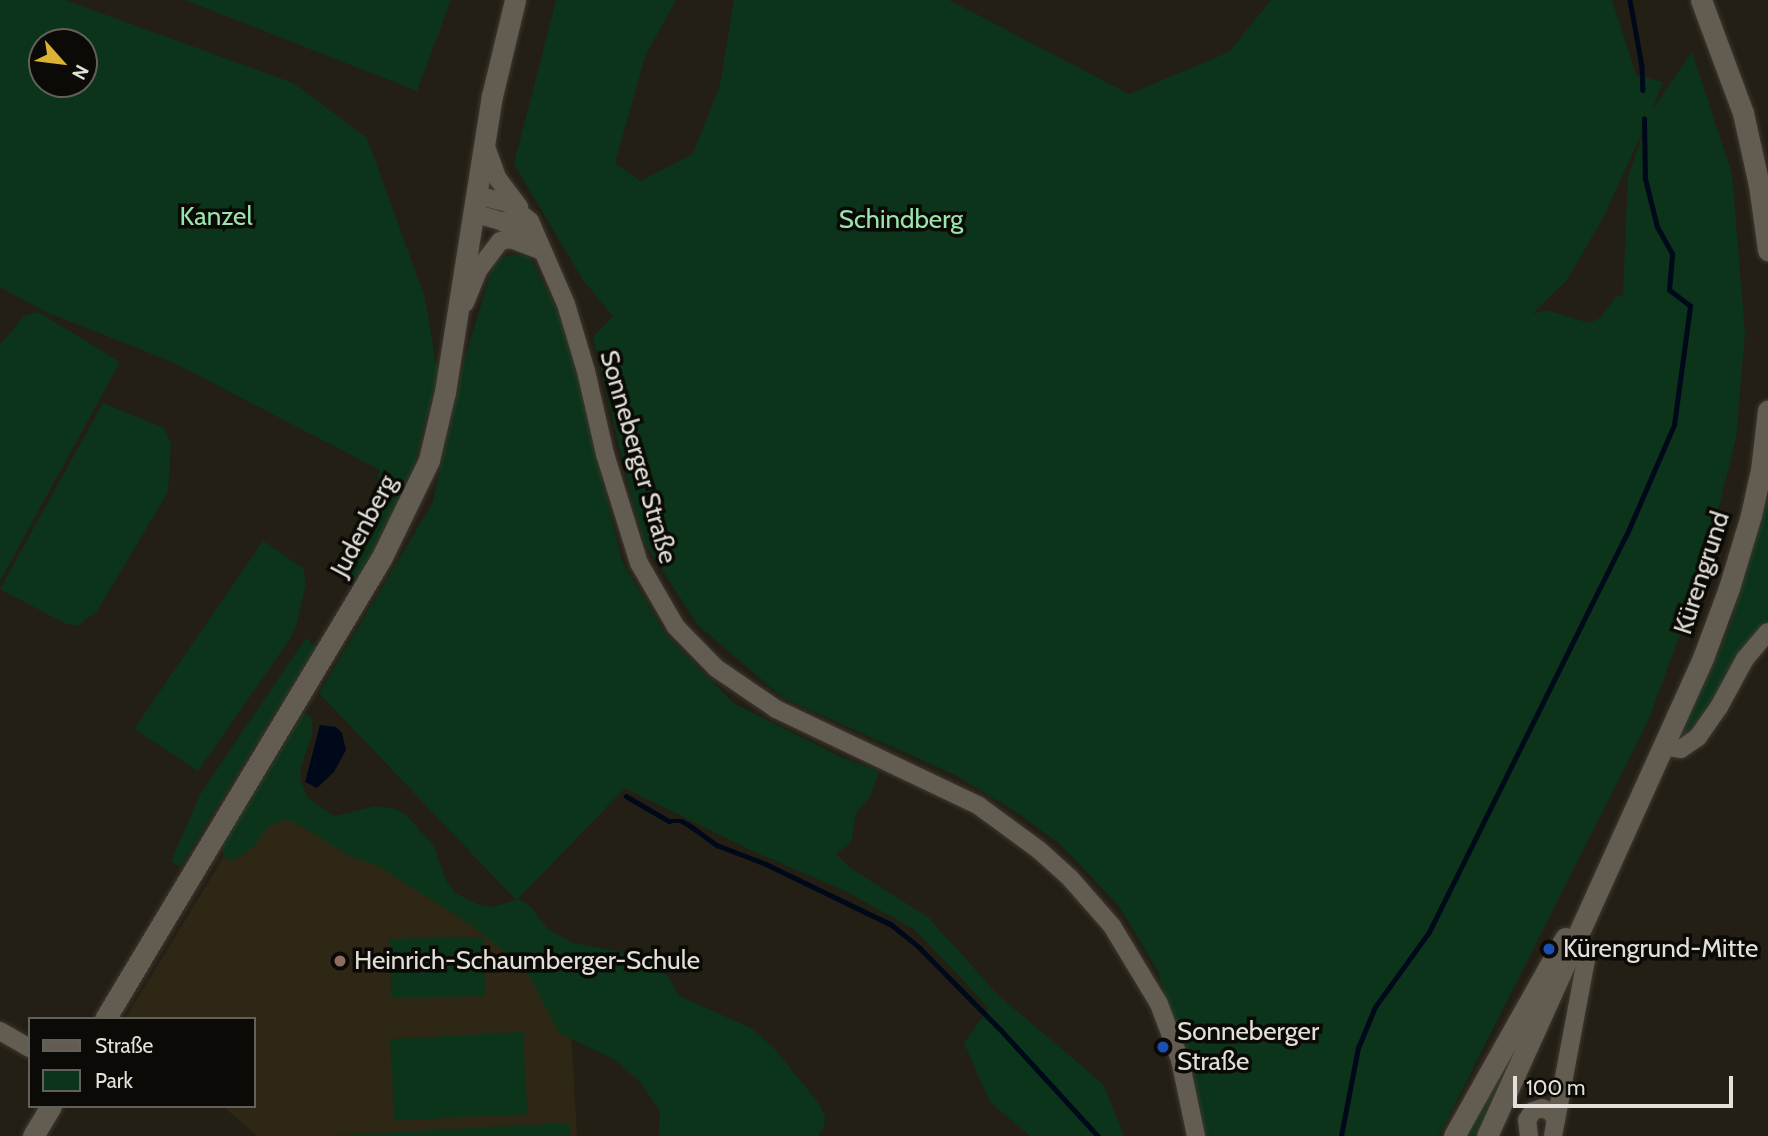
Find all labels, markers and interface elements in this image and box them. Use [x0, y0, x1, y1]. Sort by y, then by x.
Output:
north arrow [28, 28, 98, 98]
text: N [67, 61, 94, 83]
park label: Kanzel [179, 201, 253, 233]
park label: Schindberg [839, 204, 963, 236]
street label: Sonneberger Straße [593, 347, 683, 567]
street label: Judenberg [324, 470, 404, 582]
street label: Kürengrund [1668, 508, 1736, 638]
place label: Kürengrund-Mitte [1563, 933, 1758, 965]
marker: Kürengrund-Mitte [1541, 941, 1557, 957]
place label: Heinrich-Schaumberger-Schule [354, 945, 700, 977]
marker: Heinrich-Schaumberger-Schule [332, 953, 348, 969]
place label: Sonneberger Straße [1177, 1016, 1319, 1078]
legend [28, 1017, 256, 1108]
text: Straße [95, 1033, 153, 1058]
marker: Sonneberger Straße [1155, 1039, 1171, 1055]
scale bar [1516, 1062, 1736, 1106]
text: Park [95, 1068, 133, 1093]
text: 100 m [1526, 1075, 1585, 1100]

